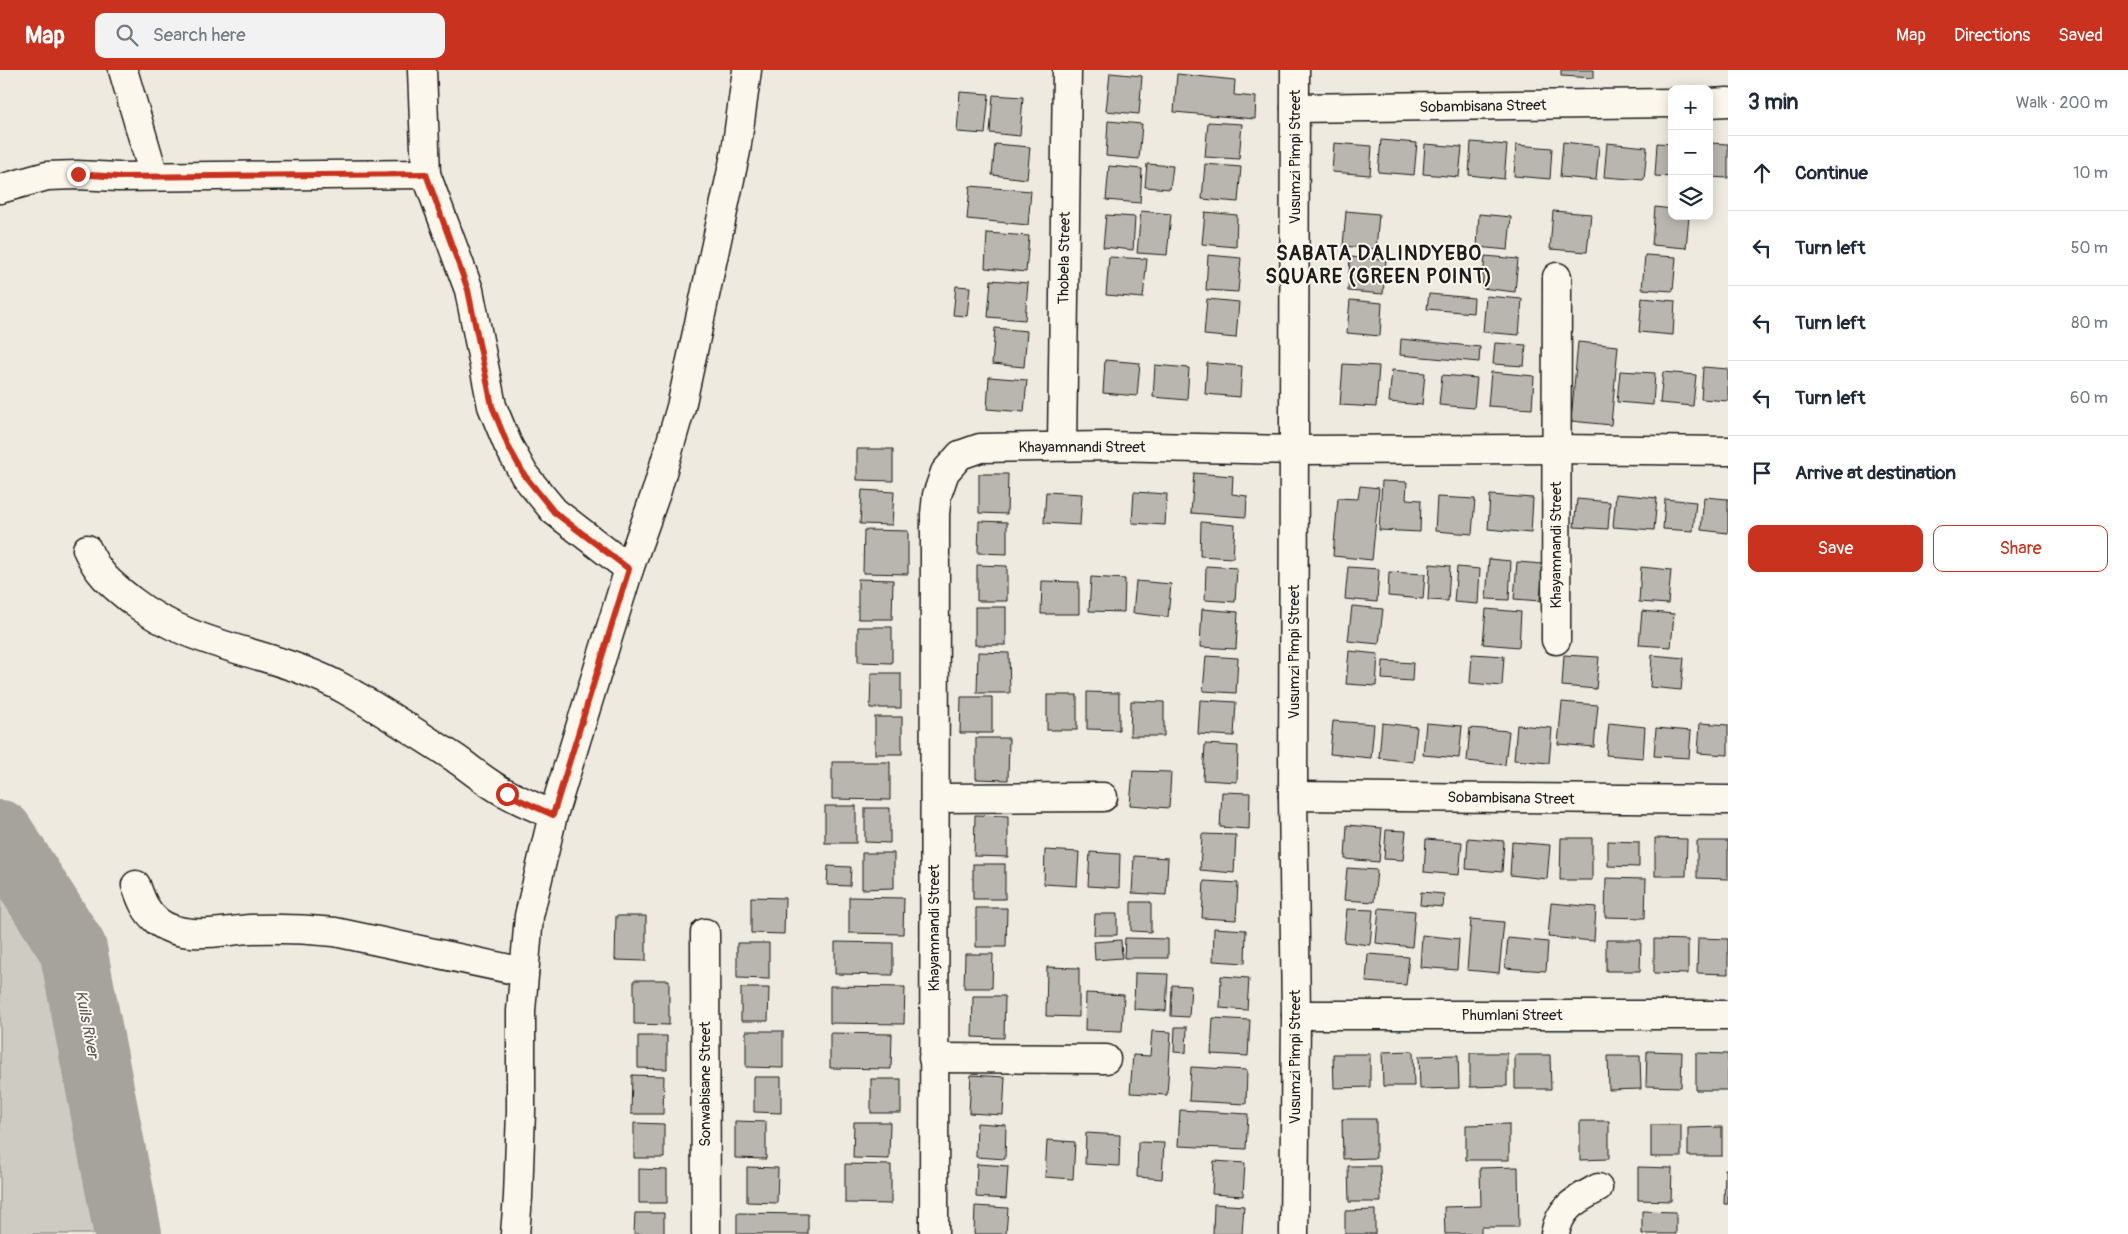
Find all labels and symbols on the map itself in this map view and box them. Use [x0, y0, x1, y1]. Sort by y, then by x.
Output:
street label: Vusumzi Pimpi Street [1286, 89, 1305, 224]
street label: Sobambisana Street [1419, 96, 1548, 117]
route end [67, 163, 90, 186]
street label: Thobela Street [1054, 211, 1075, 304]
district label: SABATA DALINDYEBO SQUARE (GREEN POINT) [1265, 241, 1493, 289]
street label: Khayamnandi Street [1018, 438, 1147, 457]
street label: Khayamnandi Street [1547, 480, 1566, 609]
street label: Vusumzi Pimpi Street [1285, 584, 1304, 719]
route start [496, 783, 519, 806]
street label: Sobambisana Street [1447, 788, 1576, 809]
street label: Khayamnandi Street [925, 863, 944, 992]
water label: Kuils River [71, 989, 104, 1062]
street label: Vusumzi Pimpi Street [1286, 989, 1305, 1124]
street label: Phumlani Street [1462, 1006, 1563, 1025]
street label: Sonwabisane Street [696, 1020, 715, 1147]

